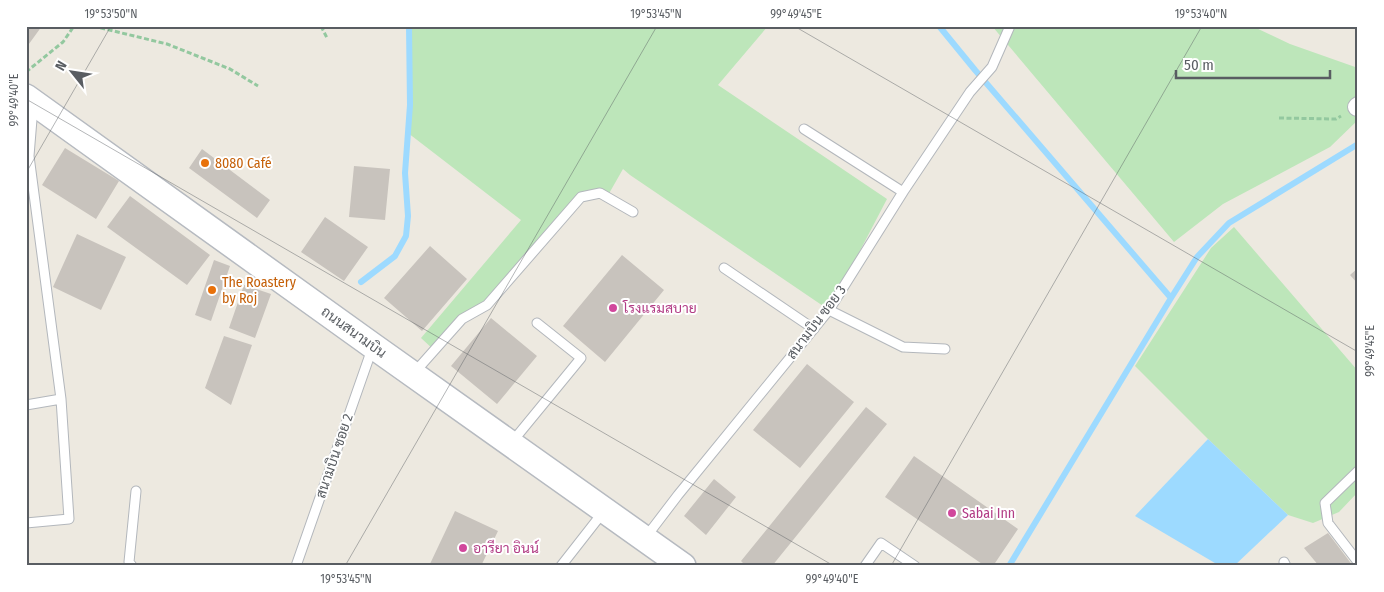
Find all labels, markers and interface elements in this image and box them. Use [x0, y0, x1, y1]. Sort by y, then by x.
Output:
text: 19°53'50"N [85, 7, 137, 21]
text: 19°53'45"N [630, 7, 682, 21]
text: 99°49'45"E [770, 7, 822, 21]
text: 19°53'40"N [1175, 7, 1227, 21]
north arrow [48, 48, 98, 98]
scale bar [1176, 48, 1330, 80]
text: 50 m [1184, 56, 1214, 74]
text: N [52, 58, 71, 74]
text: 99°49'40"E [7, 73, 21, 126]
place label: 8080 Café [215, 155, 272, 172]
marker: 8080 Café [199, 157, 211, 169]
place label: The Roastery by Roj [222, 274, 297, 307]
street label: สนามบิน ซอย 3 [783, 282, 850, 363]
marker: The Roastery by Roj [206, 284, 218, 296]
place label: โรงแรมสบาย [622, 300, 697, 317]
marker: โรงแรมสบาย [607, 302, 619, 314]
street label: ถนนสนามบิน [318, 303, 390, 362]
text: 99°49'45"E [1363, 325, 1377, 377]
street label: สนามบิน ซอย 2 [312, 412, 357, 501]
place label: Sabai Inn [962, 505, 1015, 522]
marker: Sabai Inn [946, 507, 958, 519]
place label: อารียา อินน์ [473, 539, 539, 557]
marker: อารียา อินน์ [457, 542, 469, 554]
text: 19°53'45"N [320, 572, 372, 586]
text: 99°49'40"E [806, 572, 859, 586]

